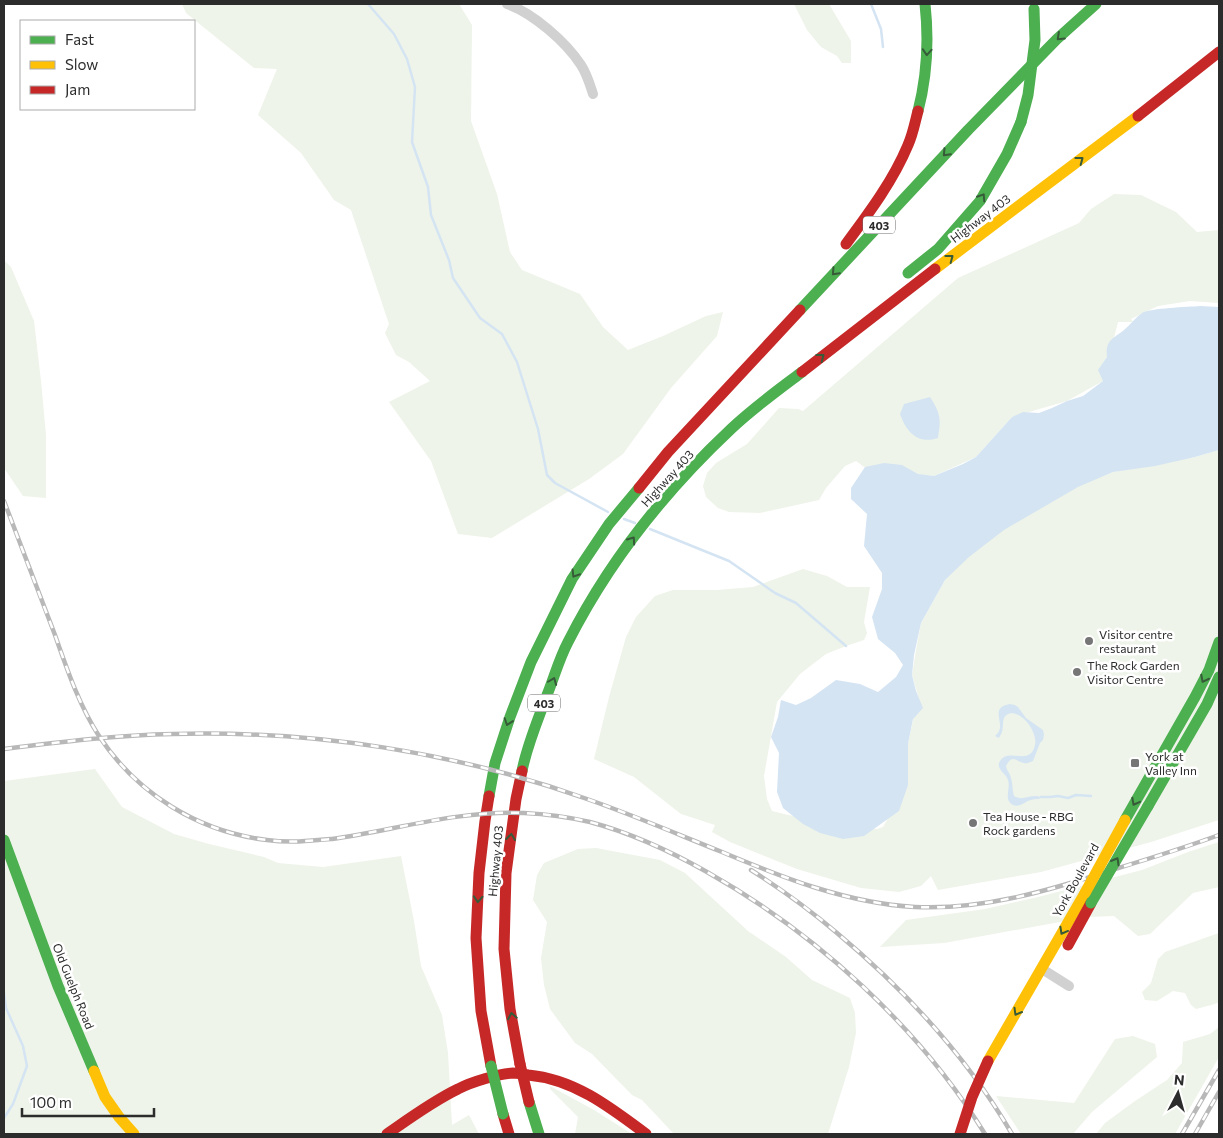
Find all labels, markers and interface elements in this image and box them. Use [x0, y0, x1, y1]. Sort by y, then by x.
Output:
legend [20, 20, 195, 110]
text: Fast [65, 30, 94, 48]
one-way arrow [1056, 31, 1065, 40]
one-way arrow [922, 49, 933, 57]
text: Slow [65, 55, 98, 73]
text: Jam [65, 80, 90, 98]
one-way arrow [943, 148, 952, 157]
one-way arrow [1074, 157, 1083, 165]
street label: Highway 403 [947, 191, 1013, 245]
one-way arrow [976, 193, 985, 203]
road number: 403 [863, 216, 895, 234]
one-way arrow [944, 255, 954, 264]
one-way arrow [832, 266, 841, 275]
one-way arrow [815, 354, 824, 362]
street label: Highway 403 [638, 447, 696, 509]
one-way arrow [626, 536, 635, 546]
one-way arrow [572, 569, 582, 578]
place label: Visitor centre restaurant [1099, 627, 1173, 655]
marker: Visitor centre restaurant [1083, 635, 1095, 647]
place label: The Rock Garden Visitor Centre [1087, 658, 1180, 686]
marker: The Rock Garden Visitor Centre [1071, 666, 1083, 678]
one-way arrow [1200, 673, 1210, 682]
one-way arrow [547, 677, 557, 685]
road number: 403 [528, 694, 560, 711]
one-way arrow [504, 717, 514, 726]
place label: York at Valley Inn [1145, 749, 1197, 777]
marker: York at Valley Inn [1129, 757, 1141, 769]
one-way arrow [1131, 796, 1141, 805]
place label: Tea House - RBG Rock gardens [983, 809, 1074, 837]
marker: Tea House - RBG Rock gardens [967, 817, 979, 829]
street label: Highway 403 [485, 825, 505, 897]
one-way arrow [505, 832, 516, 840]
street label: York Boulevard [1049, 841, 1101, 919]
one-way arrow [1110, 858, 1120, 867]
one-way arrow [472, 895, 483, 903]
one-way arrow [1059, 926, 1069, 935]
street label: Old Guelph Road [50, 941, 98, 1031]
one-way arrow [1014, 1006, 1024, 1015]
one-way arrow [507, 1012, 517, 1020]
north arrow [1153, 1068, 1203, 1118]
text: N [1173, 1071, 1186, 1089]
scale bar [22, 1086, 155, 1118]
text: 100 m [30, 1093, 72, 1111]

